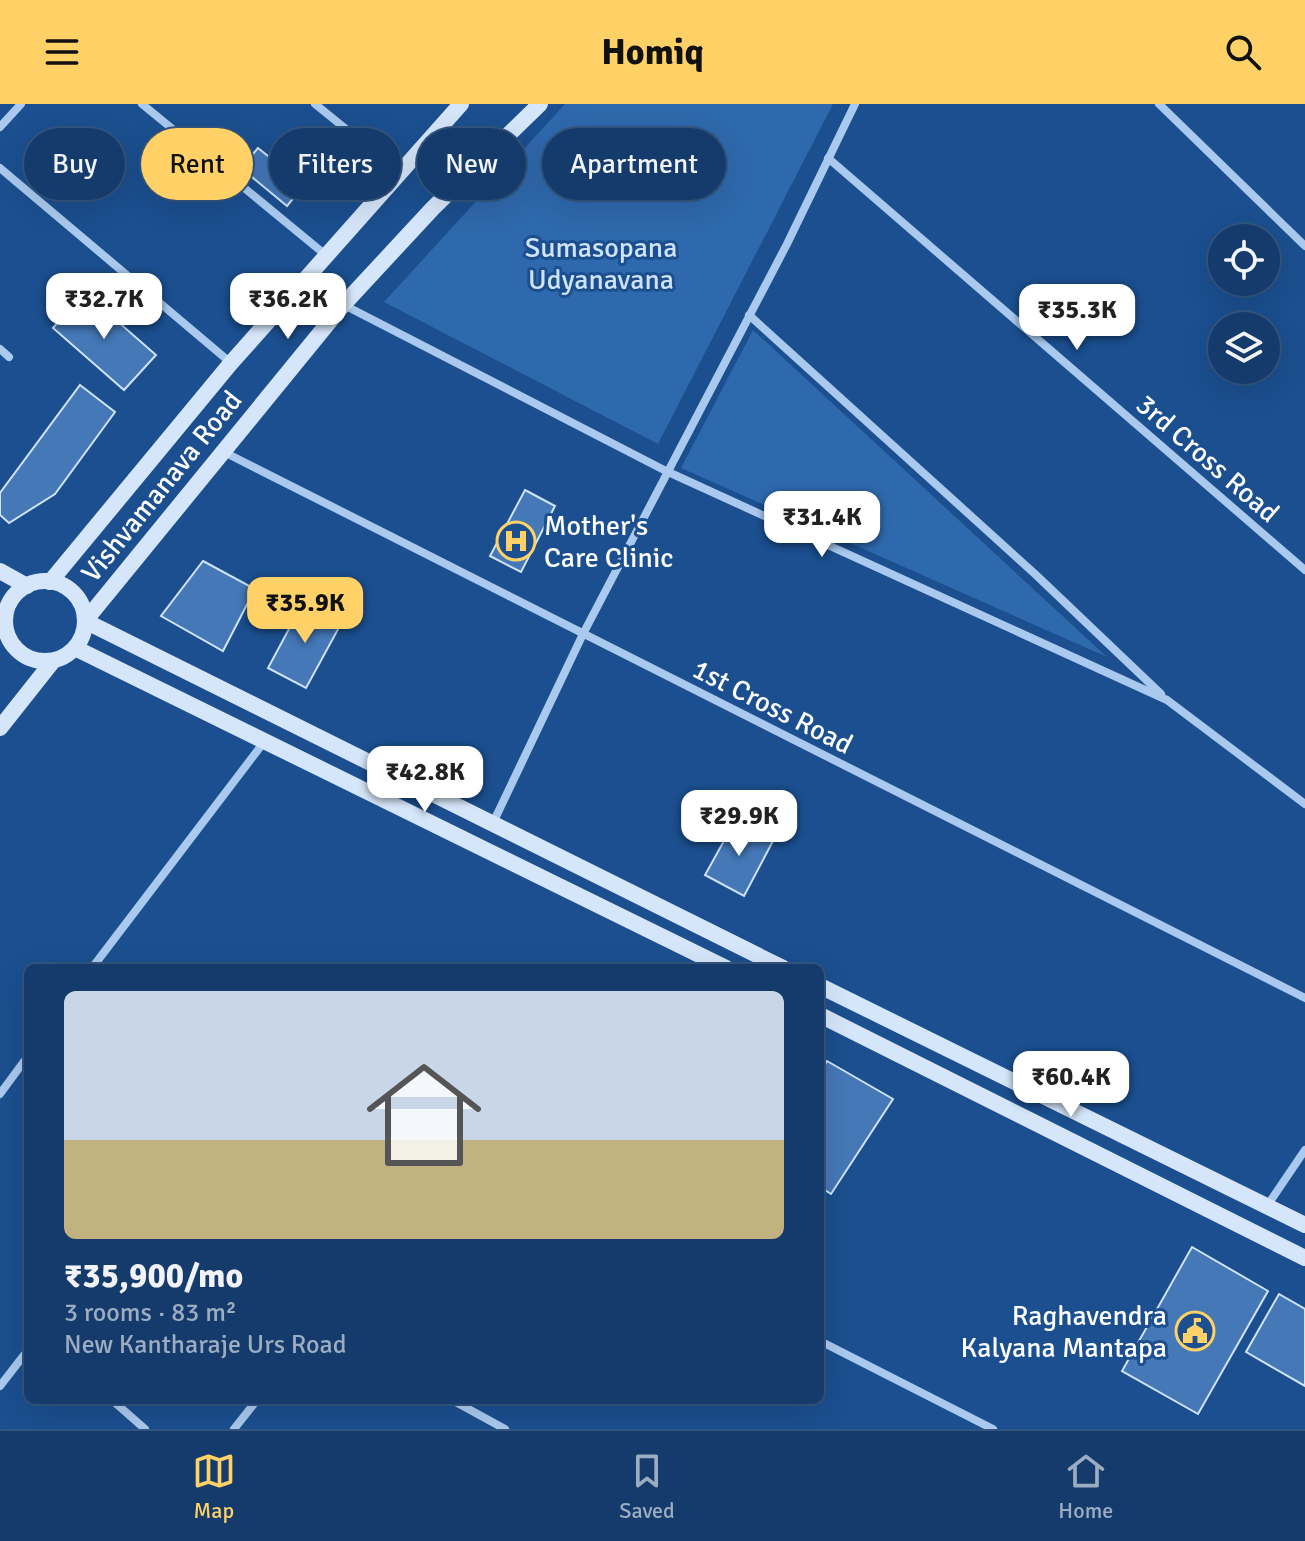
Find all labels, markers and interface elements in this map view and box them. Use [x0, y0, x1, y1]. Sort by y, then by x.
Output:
icon: menu [40, 30, 84, 74]
text: Homiq [601, 30, 704, 75]
icon: search [1221, 30, 1265, 74]
chip: Buy [24, 128, 125, 200]
chip: Rent [141, 128, 253, 200]
chip: Filters [269, 128, 401, 200]
chip: New [417, 128, 526, 200]
chip: Apartment [542, 128, 726, 200]
map controls [1208, 224, 1280, 384]
button: locate [1208, 224, 1280, 296]
park label: Sumasopana Udyanavana [525, 231, 677, 297]
pin: ₹32.7K [39, 273, 169, 341]
pin: ₹36.2K [223, 273, 353, 341]
text: ₹32.7K [64, 283, 144, 315]
text: ₹36.2K [248, 283, 328, 315]
pin: ₹35.3K [1012, 284, 1142, 352]
text: ₹35.3K [1037, 294, 1117, 326]
button: layers [1208, 312, 1280, 384]
street label: Vishvamanava Road [74, 384, 249, 589]
street label: 3rd Cross Road [1129, 388, 1286, 530]
pin: ₹31.4K [757, 491, 887, 559]
text: ₹31.4K [782, 501, 862, 533]
place label: Mother's Care Clinic [544, 509, 674, 575]
hospital icon: Mother's Care Clinic [495, 520, 537, 562]
pin: ₹35.9K [240, 577, 370, 645]
text: ₹35.9K [265, 587, 345, 619]
street label: 1st Cross Road [687, 652, 858, 762]
pin: ₹42.8K [360, 746, 490, 814]
text: ₹42.8K [385, 756, 465, 788]
pin: ₹29.9K [674, 790, 804, 858]
text: ₹29.9K [699, 800, 779, 832]
icon: home [352, 1043, 496, 1187]
pin: ₹60.4K [1006, 1051, 1136, 1119]
text: ₹60.4K [1031, 1061, 1111, 1093]
text: ₹35,900/mo [64, 1255, 243, 1297]
text: 3 rooms · 83 m² [64, 1297, 237, 1329]
place label: Raghavendra Kalyana Mantapa [961, 1299, 1167, 1365]
public building icon: Raghavendra Kalyana Mantapa [1174, 1310, 1216, 1352]
text: New Kantharaje Urs Road [64, 1329, 346, 1361]
tab: Map [192, 1449, 236, 1524]
tab: Saved [619, 1449, 675, 1524]
tab: Home [1058, 1449, 1113, 1524]

